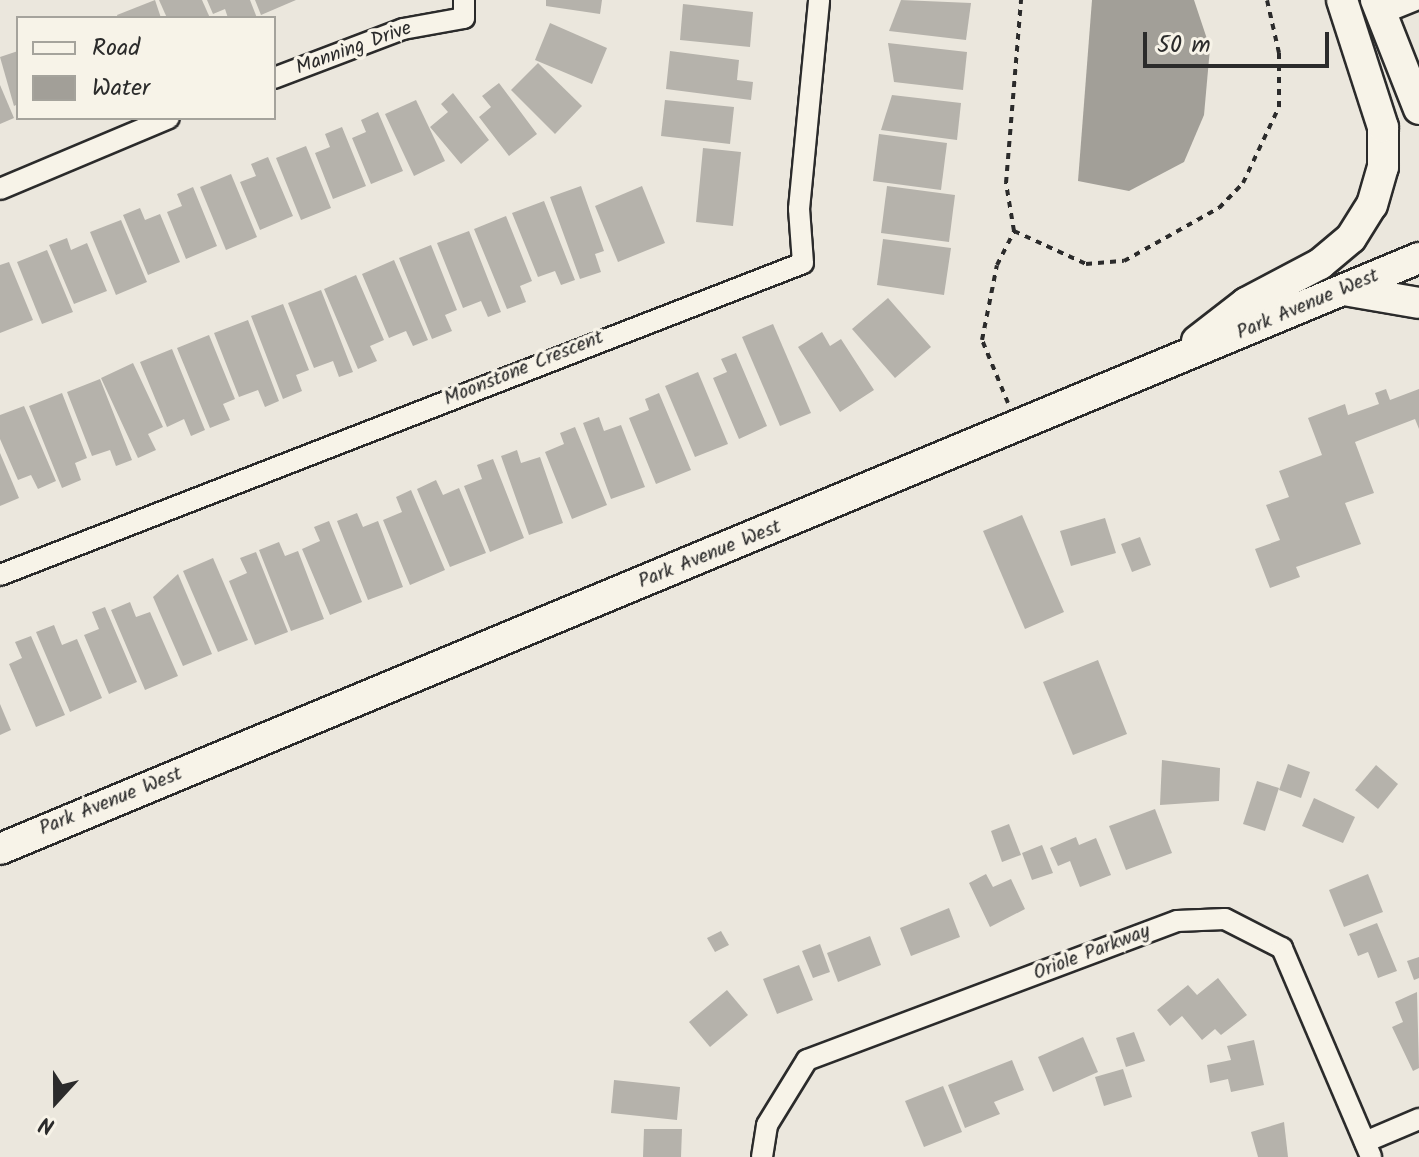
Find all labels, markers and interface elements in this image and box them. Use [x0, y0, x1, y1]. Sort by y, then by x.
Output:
legend [16, 16, 276, 120]
scale bar [1147, 16, 1333, 66]
street label: Manning Drive [293, 17, 415, 81]
text: 50 m [1157, 26, 1211, 65]
text: Road [92, 29, 140, 68]
text: Water [92, 69, 150, 108]
street label: Park Avenue West [1233, 264, 1383, 346]
street label: Moonstone Crescent [441, 326, 607, 412]
street label: Park Avenue West [635, 515, 785, 595]
street label: Park Avenue West [36, 762, 186, 842]
street label: Oriole Parkway [1030, 920, 1154, 986]
north arrow [16, 1061, 96, 1141]
text: N [34, 1105, 60, 1143]

